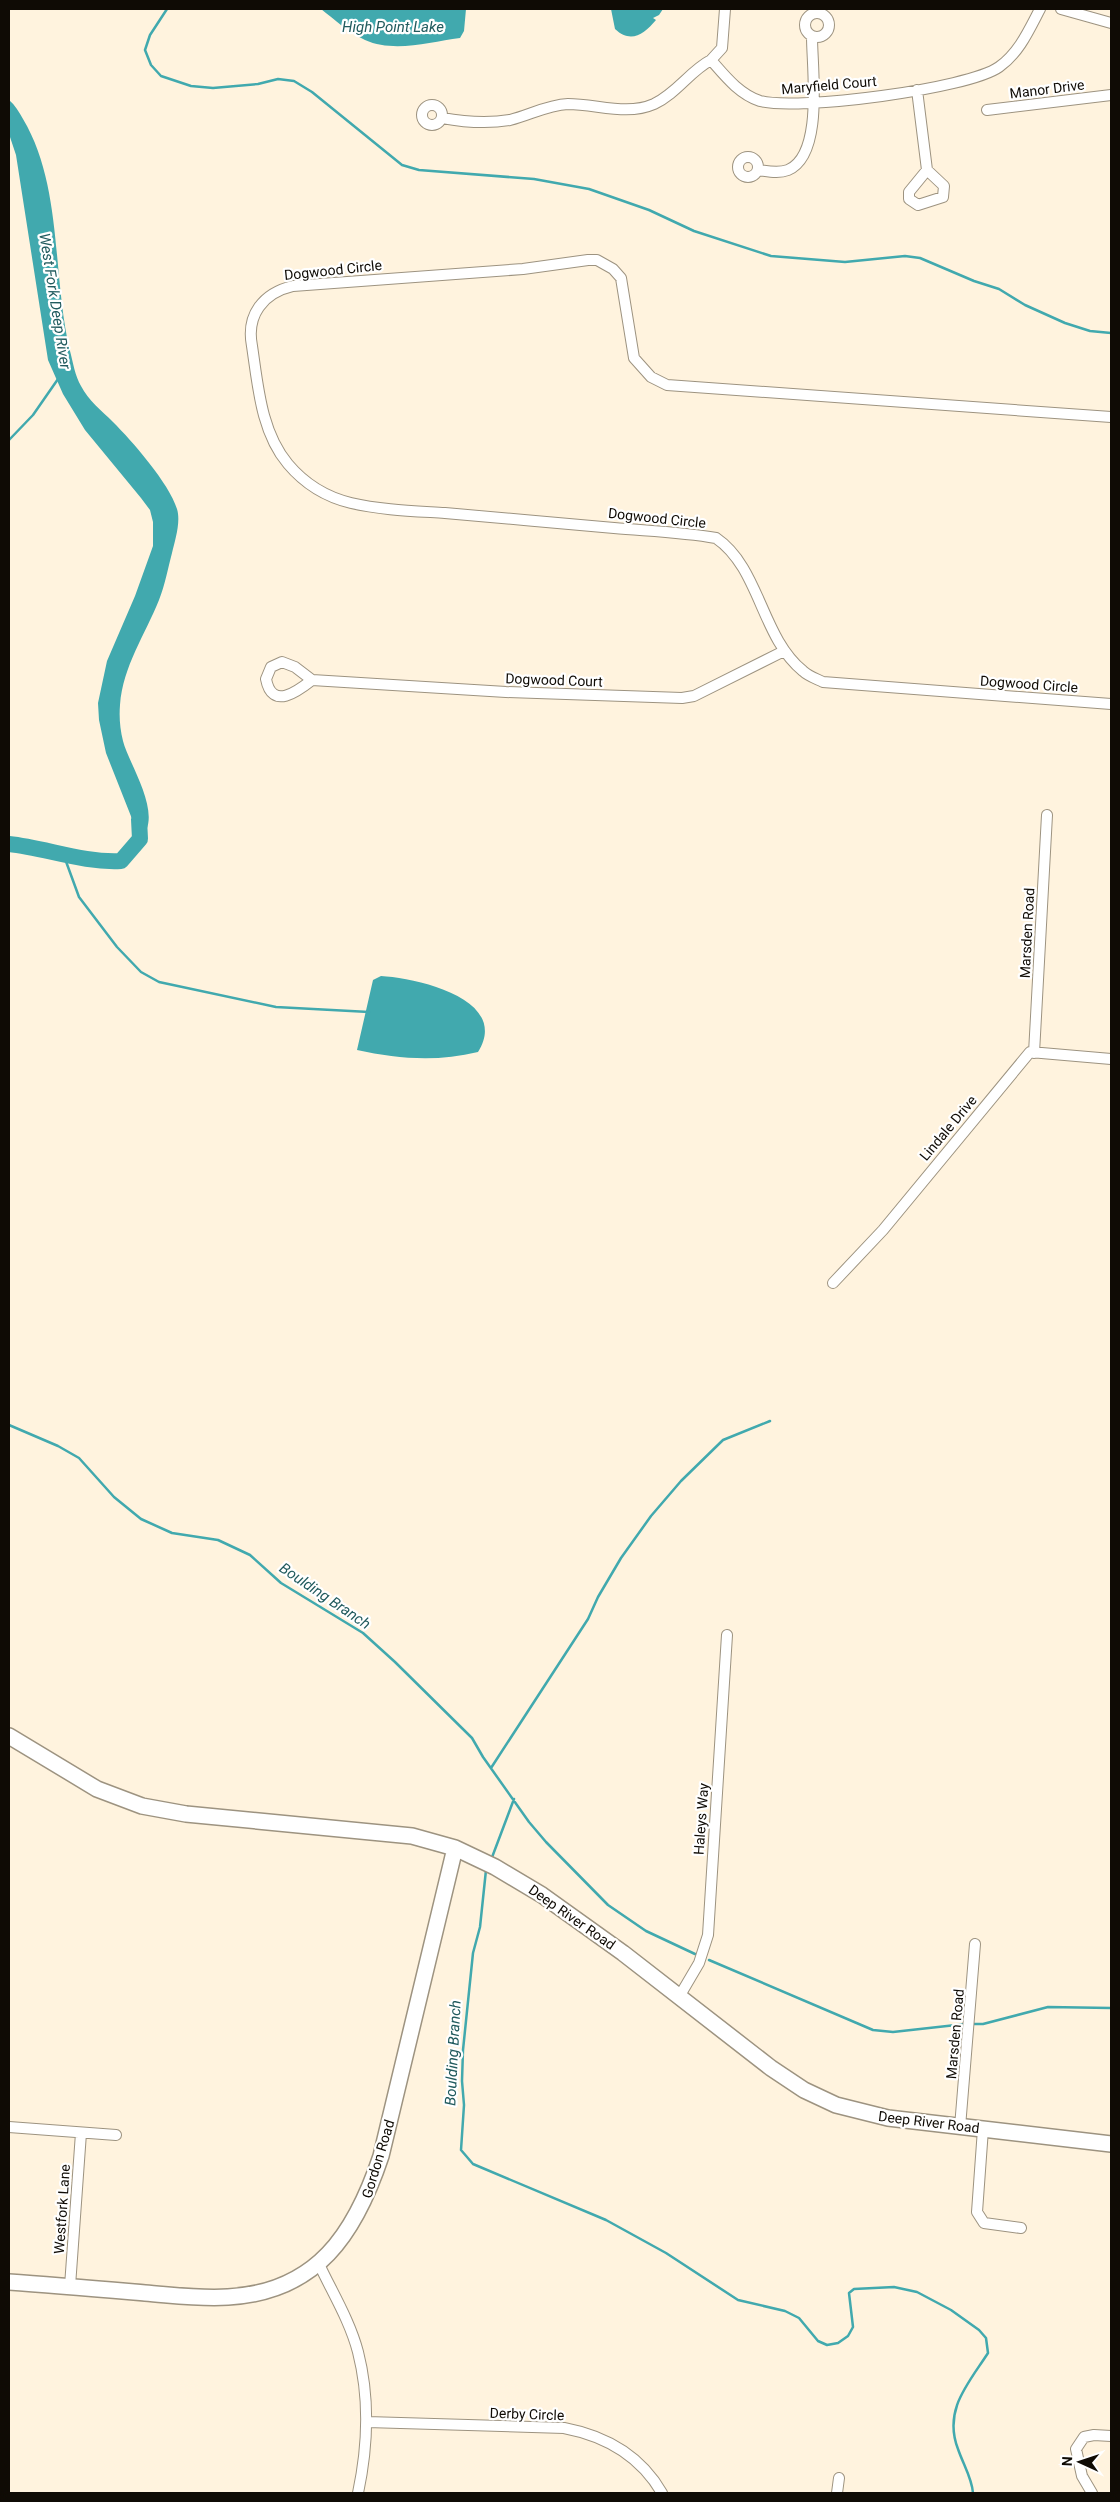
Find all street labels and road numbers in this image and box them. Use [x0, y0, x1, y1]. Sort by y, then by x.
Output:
street label: Maryfield Court [781, 73, 878, 97]
street label: Manor Drive [1009, 76, 1085, 102]
street label: Dogwood Circle [283, 257, 383, 283]
street label: Dogwood Circle [607, 505, 707, 531]
street label: Dogwood Court [505, 670, 603, 690]
street label: Dogwood Circle [979, 673, 1079, 695]
street label: Marsden Road [1017, 887, 1037, 979]
street label: Lindale Drive [916, 1092, 980, 1164]
street label: Haleys Way [691, 1782, 712, 1855]
street label: Deep River Road [526, 1881, 618, 1953]
street label: Marsden Road [943, 1988, 967, 2080]
street label: Deep River Road [877, 2108, 981, 2136]
street label: Gordon Road [358, 2118, 398, 2200]
street label: Westfork Lane [51, 2164, 73, 2254]
street label: Derby Circle [489, 2405, 565, 2423]

